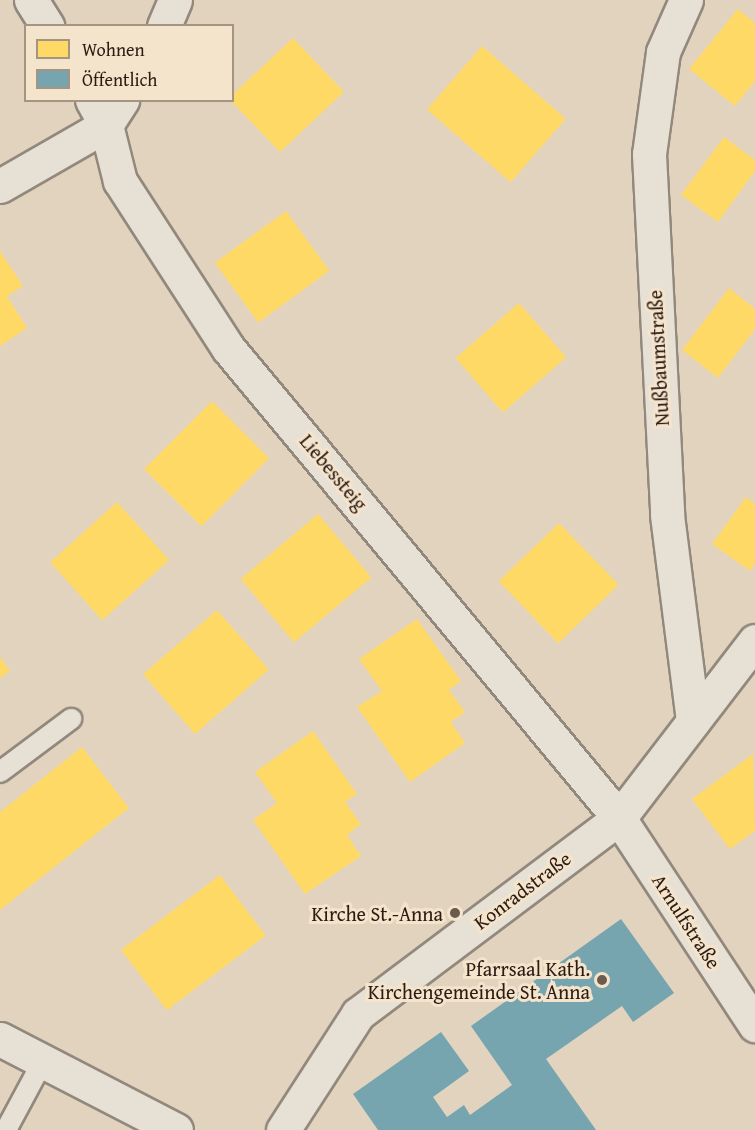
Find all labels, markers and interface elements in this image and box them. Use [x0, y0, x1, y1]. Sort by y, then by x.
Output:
legend [24, 24, 234, 102]
text: Wohnen [82, 36, 145, 63]
text: Öffentlich [82, 66, 157, 93]
street label: Nußbaumstraße [642, 289, 674, 427]
street label: Liebessteig [295, 429, 373, 515]
street label: Konradstraße [469, 846, 575, 934]
street label: Arnulfstraße [648, 869, 726, 973]
place label: Kirche St.-Anna [311, 901, 443, 925]
marker: Kirche St.-Anna [448, 906, 462, 920]
place label: Pfarrsaal Kath. Kirchengemeinde St. Anna [368, 957, 590, 1004]
marker: Pfarrsaal Kath. Kirchengemeinde St. Anna [595, 973, 609, 987]

